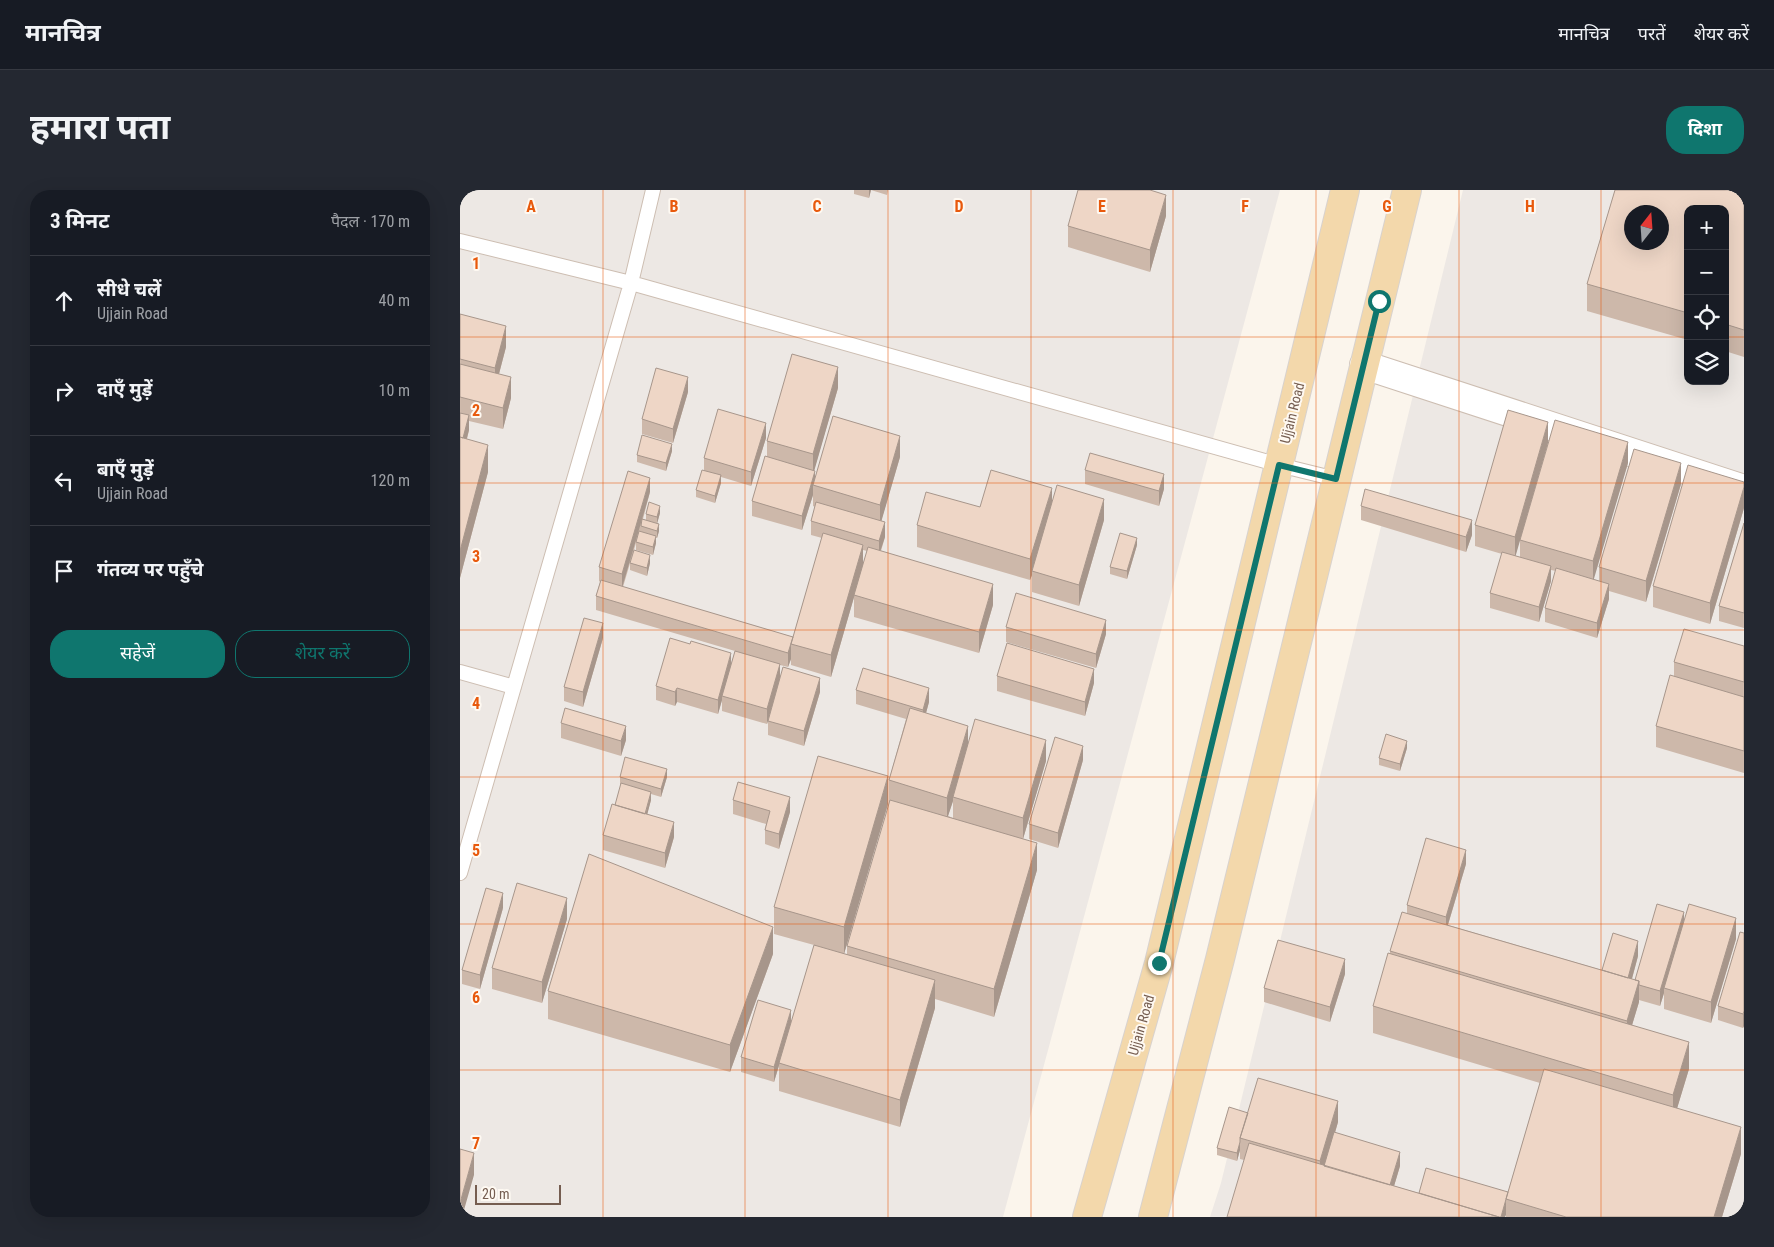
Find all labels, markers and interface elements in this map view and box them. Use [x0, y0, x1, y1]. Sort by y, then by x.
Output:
text: मानचित्र [25, 19, 101, 47]
text: मानचित्र [1558, 23, 1610, 44]
text: परतें [1638, 23, 1666, 44]
text: शेयर करें [1694, 23, 1749, 44]
button: दिशा [1666, 106, 1744, 154]
text: हमारा पता [30, 107, 170, 148]
text: A [526, 197, 536, 216]
text: B [670, 197, 679, 216]
text: C [812, 197, 822, 216]
text: D [954, 197, 964, 216]
text: E [1098, 197, 1106, 216]
text: F [1241, 197, 1249, 216]
text: G [1382, 197, 1392, 216]
text: H [1525, 197, 1535, 216]
north arrow [1624, 205, 1669, 250]
map controls [1684, 205, 1729, 385]
button: + [1684, 205, 1729, 250]
text: 3 मिनट [50, 209, 110, 233]
text: पैदल · 170 m [331, 212, 410, 231]
button: − [1684, 250, 1729, 295]
text: 1 [472, 254, 480, 273]
text: सीधे चलें [97, 278, 161, 301]
icon: ahead [50, 287, 78, 315]
route start [1368, 290, 1391, 313]
text: 40 m [378, 291, 410, 310]
button: locate [1684, 295, 1729, 340]
text: Ujjain Road [97, 304, 168, 323]
button: layers [1684, 340, 1729, 385]
icon: right [50, 377, 78, 405]
text: दाएँ मुड़ें [97, 378, 152, 401]
text: 10 m [378, 381, 410, 400]
street label: Ujjain Road [1277, 381, 1307, 445]
text: 2 [472, 401, 480, 420]
text: बाएँ मुड़ें [97, 458, 153, 481]
icon: left [50, 467, 78, 495]
text: 120 m [371, 471, 410, 490]
text: Ujjain Road [97, 484, 168, 503]
text: 3 [472, 547, 480, 566]
icon: arrive [50, 557, 78, 585]
text: गंतव्य पर पहुँचे [97, 558, 203, 581]
button: सहेजें [50, 630, 225, 678]
button: शेयर करें [235, 630, 410, 678]
text: 4 [472, 694, 480, 713]
text: 5 [472, 841, 480, 860]
route end [1148, 952, 1171, 975]
text: 6 [472, 988, 480, 1007]
street label: Ujjain Road [1125, 993, 1157, 1057]
text: 7 [472, 1134, 480, 1153]
scale bar [475, 1182, 561, 1205]
text: 20 m [482, 1186, 510, 1202]

